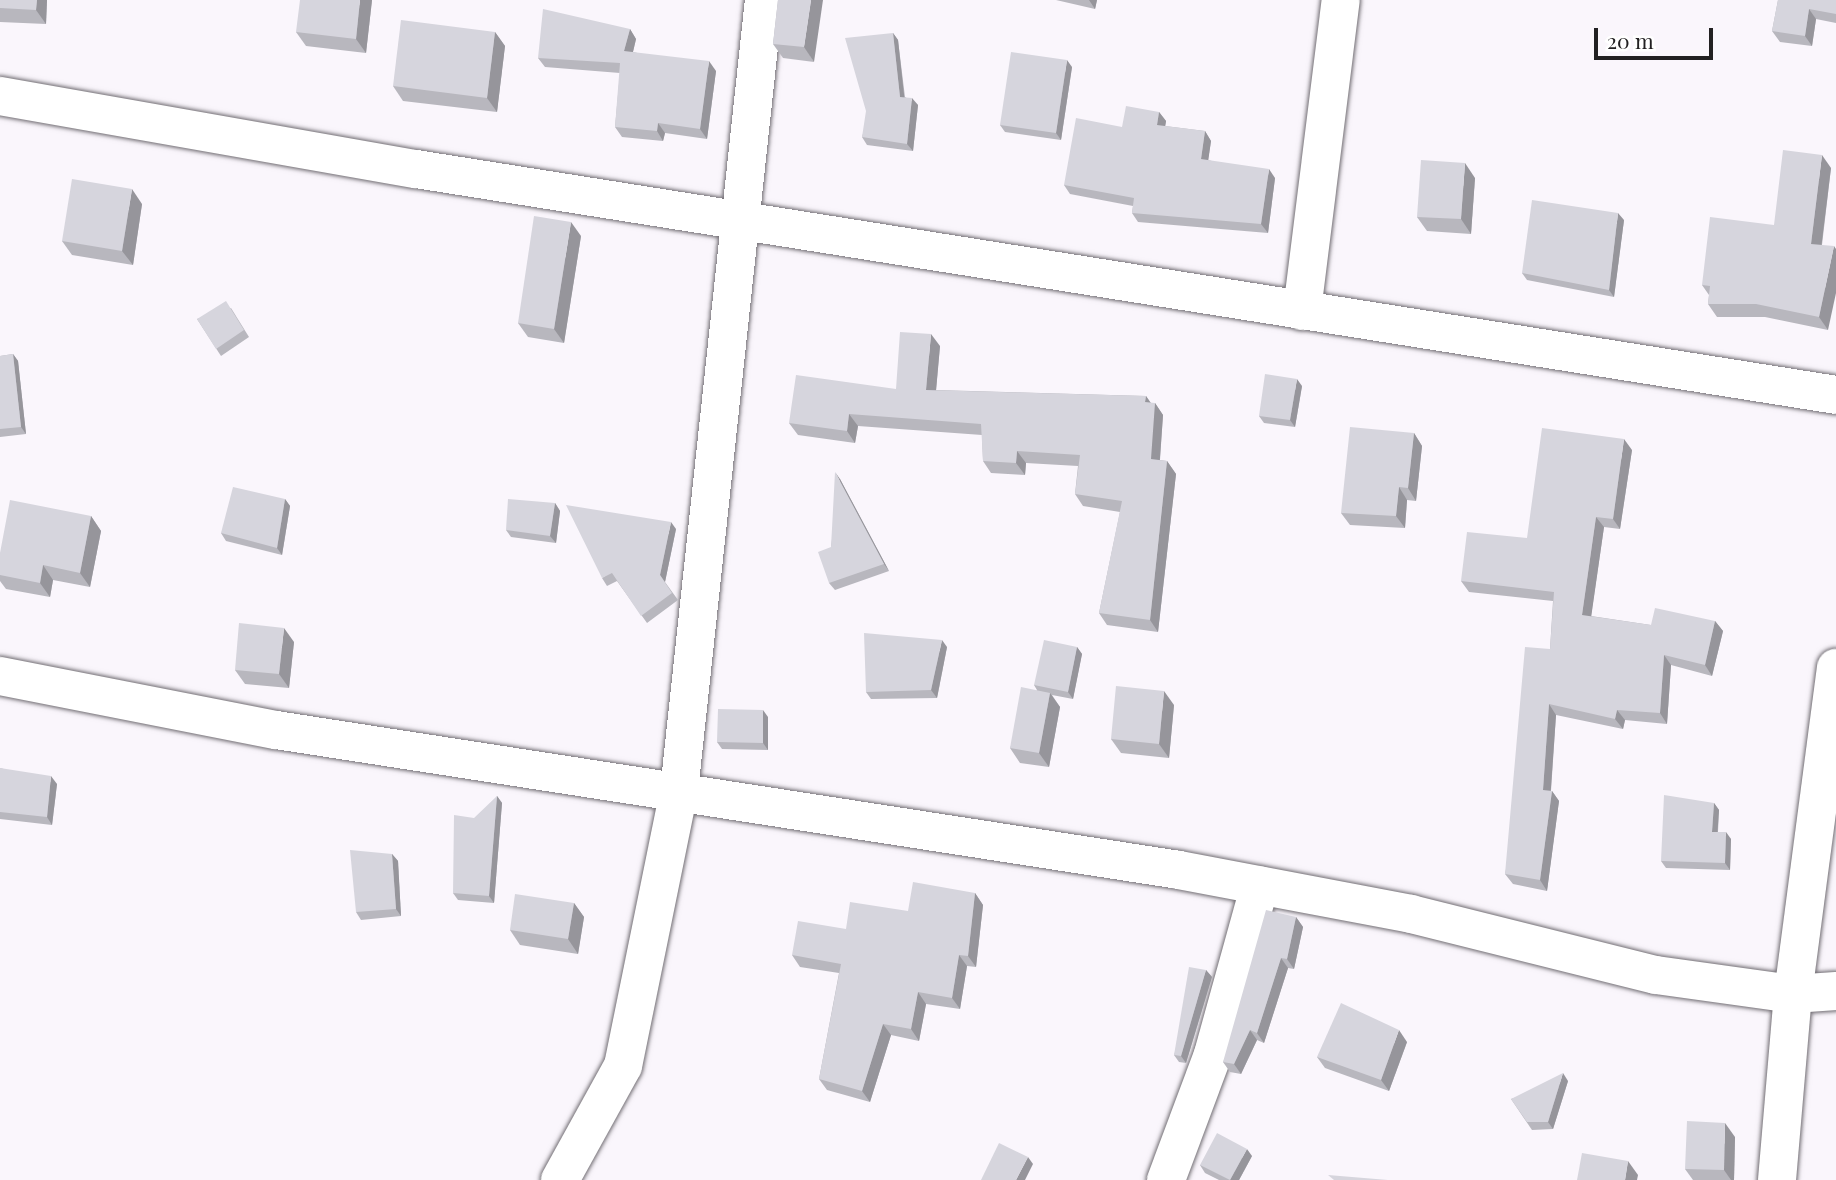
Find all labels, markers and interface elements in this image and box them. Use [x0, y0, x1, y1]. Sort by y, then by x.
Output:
scale bar [1598, 14, 1717, 58]
text: 20 m [1607, 26, 1654, 54]

